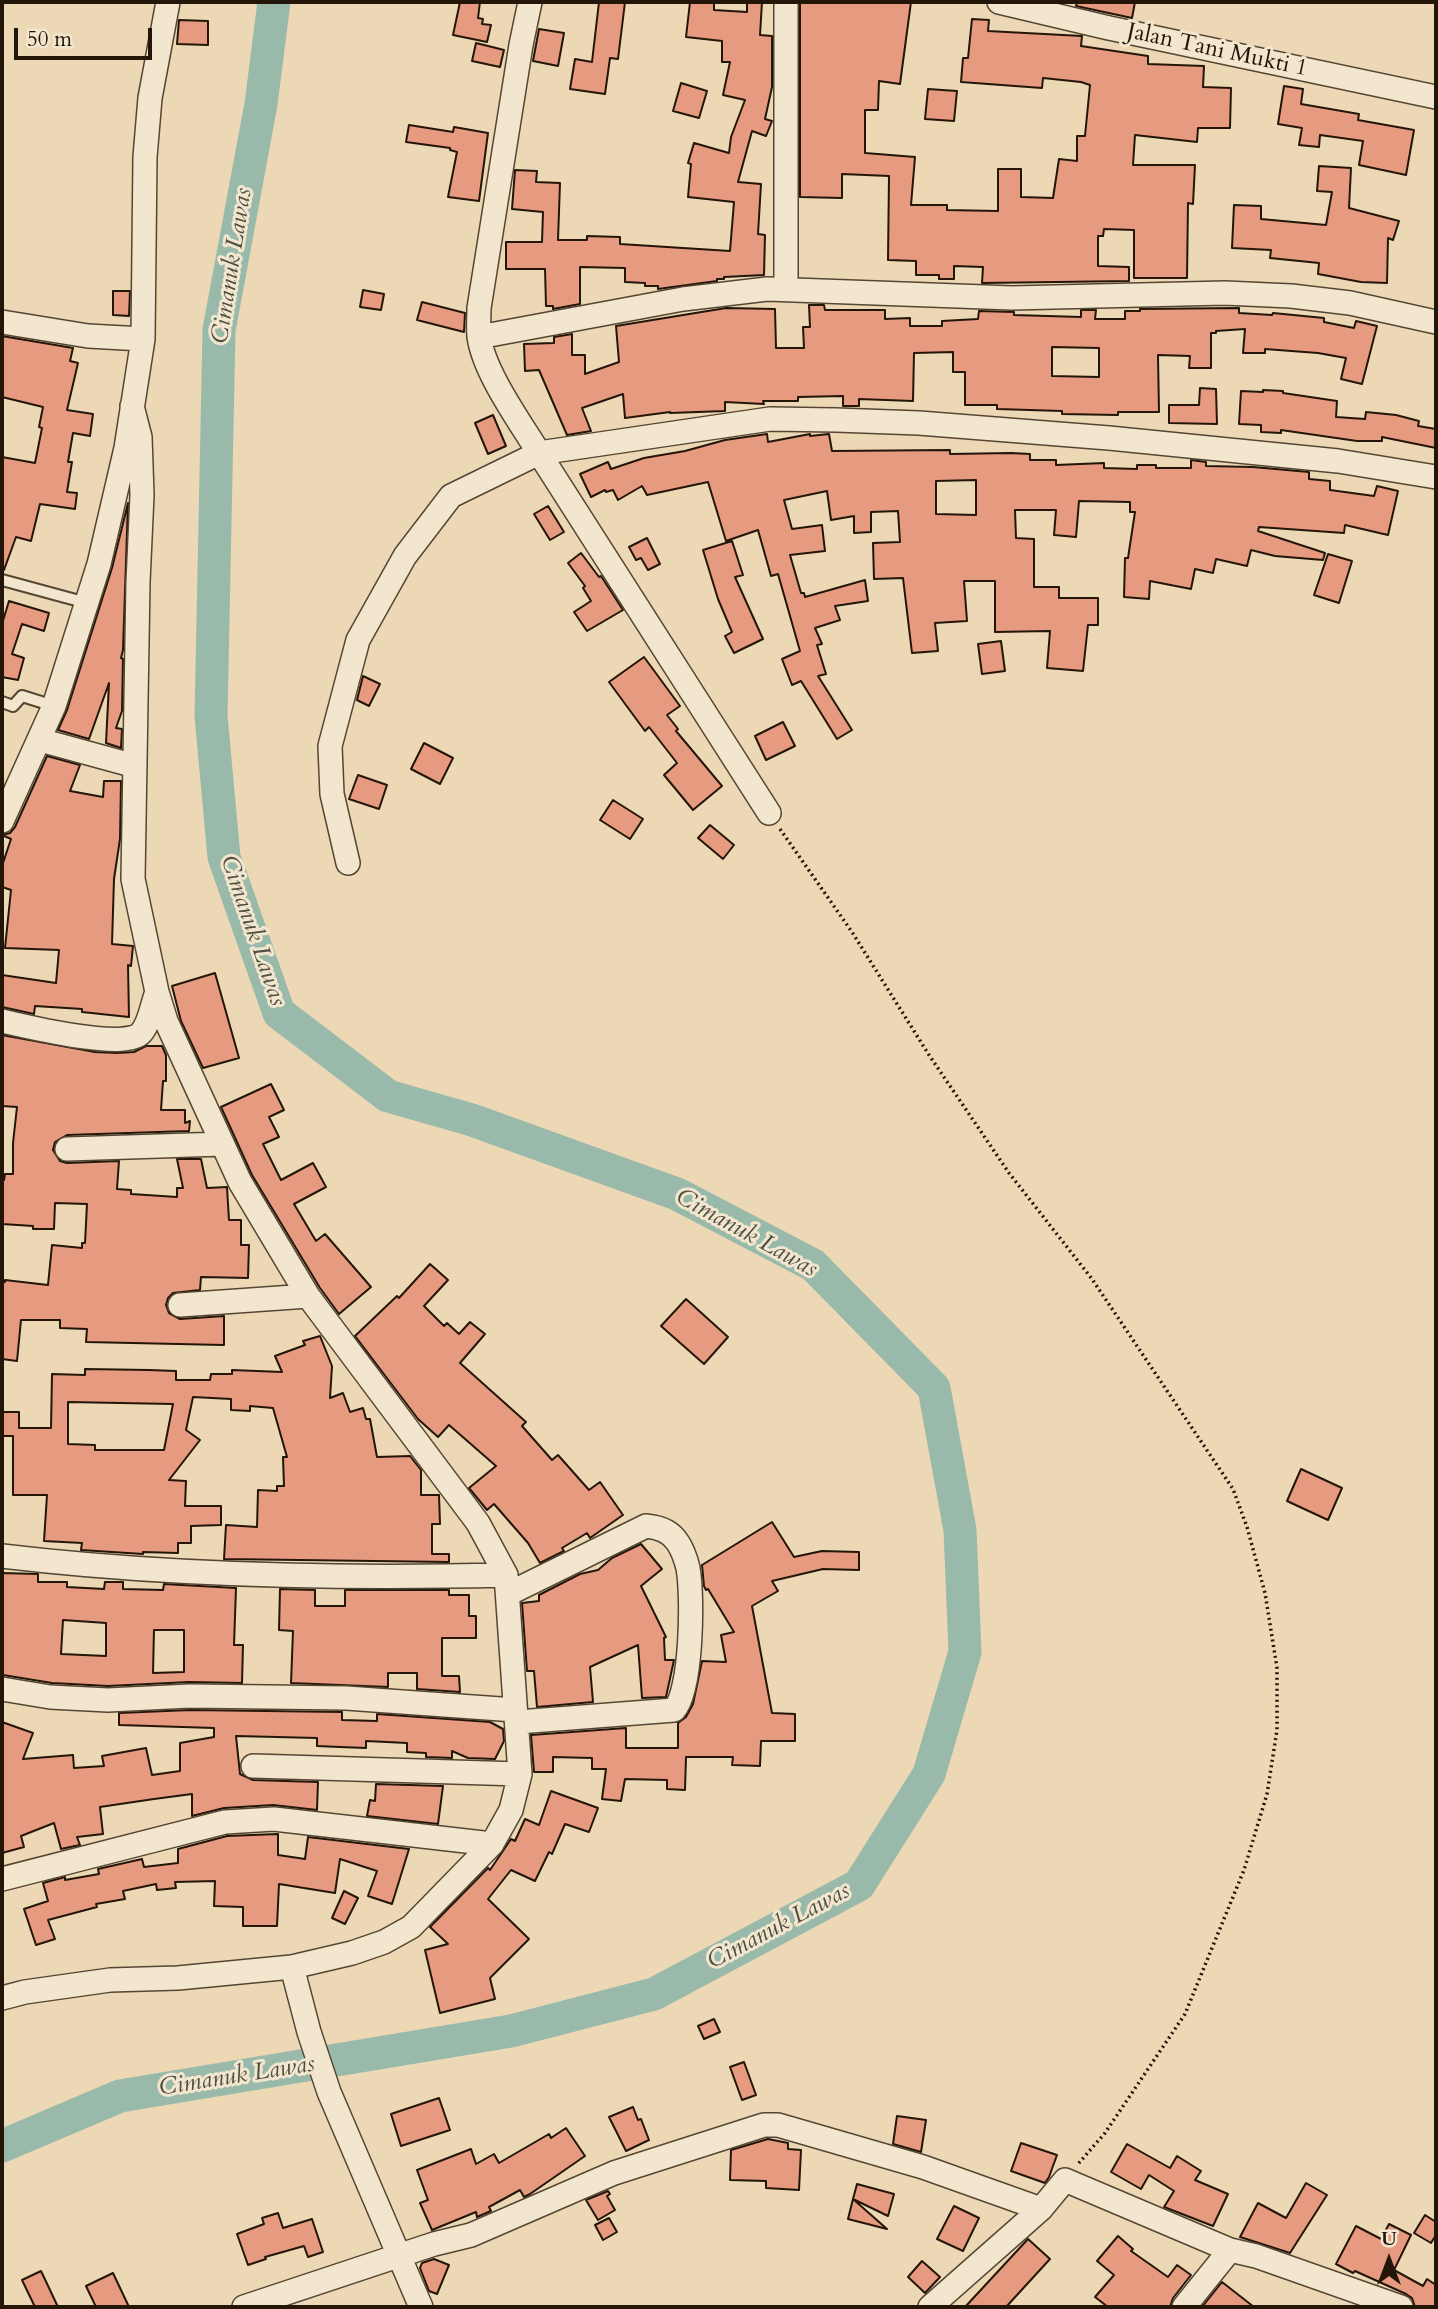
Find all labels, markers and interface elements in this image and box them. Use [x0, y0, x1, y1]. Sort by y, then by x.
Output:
scale bar [18, 14, 156, 58]
street label: Jalan Tani Mukti 1 [1124, 18, 1310, 84]
text: 50 m [27, 25, 72, 54]
water label: Cimanuk Lawas [206, 186, 260, 346]
water label: Cimanuk Lawas [213, 852, 291, 1010]
water label: Cimanuk Lawas [670, 1183, 822, 1285]
water label: Cimanuk Lawas [703, 1877, 855, 1977]
water label: Cimanuk Lawas [157, 2050, 317, 2104]
north arrow [1354, 2225, 1424, 2295]
text: U [1381, 2226, 1397, 2252]

